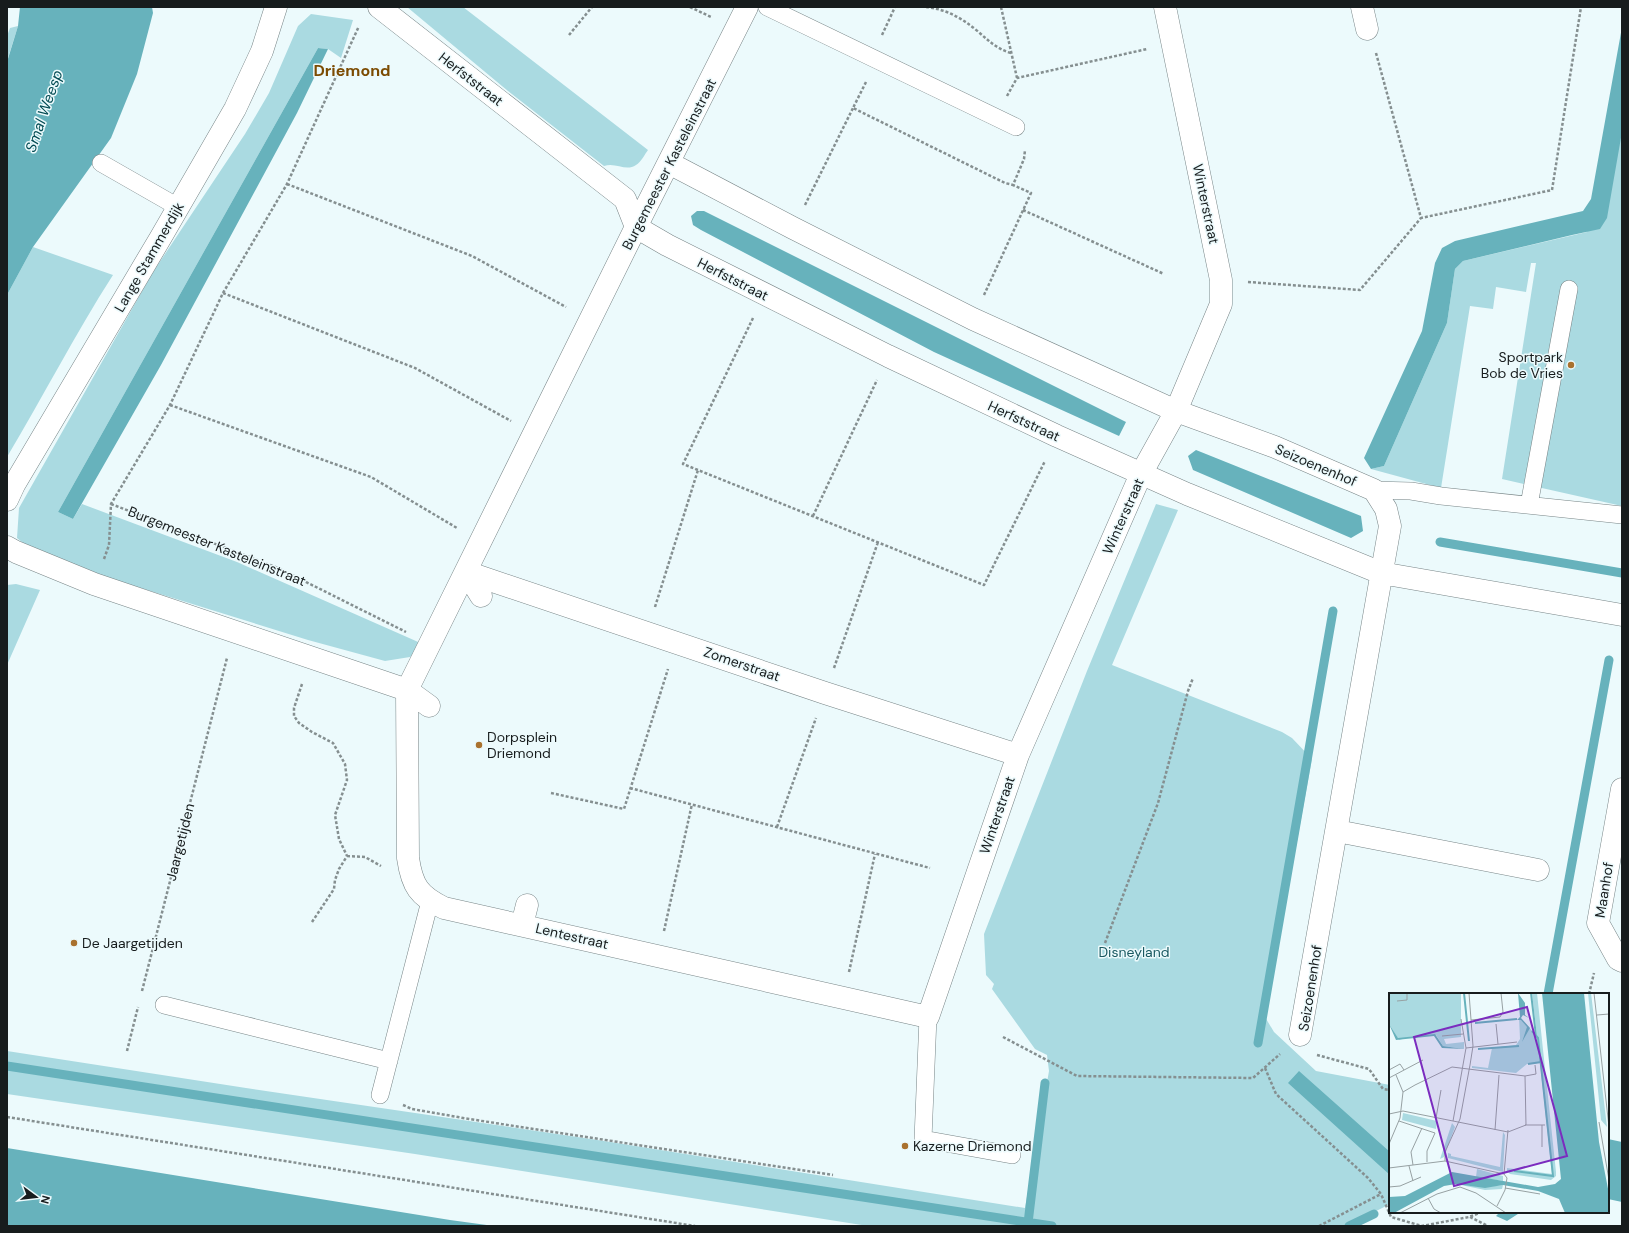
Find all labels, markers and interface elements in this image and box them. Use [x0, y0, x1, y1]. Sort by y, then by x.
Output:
street label: Herfststraat [435, 48, 507, 110]
district label: Driemond [313, 60, 391, 81]
water label: Smal Weesp [21, 67, 67, 155]
street label: Burgemeester Kasteleinstraat [618, 75, 720, 253]
street label: Winterstraat [1189, 162, 1223, 246]
street label: Lange Stammerdijk [110, 199, 188, 315]
street label: Herfststraat [694, 253, 772, 305]
place label: Sportpark Bob de Vries [1481, 348, 1563, 382]
marker: Sportpark Bob de Vries [1566, 360, 1576, 370]
street label: Herfststraat [985, 397, 1063, 445]
street label: Seizoenenhof [1272, 440, 1360, 490]
street label: Winterstraat [1098, 475, 1148, 557]
street label: Burgemeester Kasteleinstraat [126, 502, 308, 590]
street label: Zomerstraat [702, 643, 782, 685]
place label: Dorpsplein Driemond [487, 728, 557, 762]
marker: Dorpsplein Driemond [474, 740, 484, 750]
street label: Winterstraat [975, 774, 1019, 856]
street label: Jaargetijden [162, 801, 198, 883]
street label: Maanhof [1591, 861, 1617, 919]
street label: Lentestraat [534, 919, 610, 953]
place label: De Jaargetijden [82, 934, 183, 952]
marker: De Jaargetijden [69, 938, 79, 948]
park label: Disneyland [1098, 943, 1170, 961]
street label: Seizoenenhof [1294, 943, 1326, 1032]
inset map [1389, 993, 1609, 1213]
place label: Kazerne Driemond [913, 1137, 1031, 1155]
marker: Kazerne Driemond [900, 1141, 910, 1151]
north arrow [16, 1177, 56, 1217]
text: N [38, 1194, 53, 1205]

